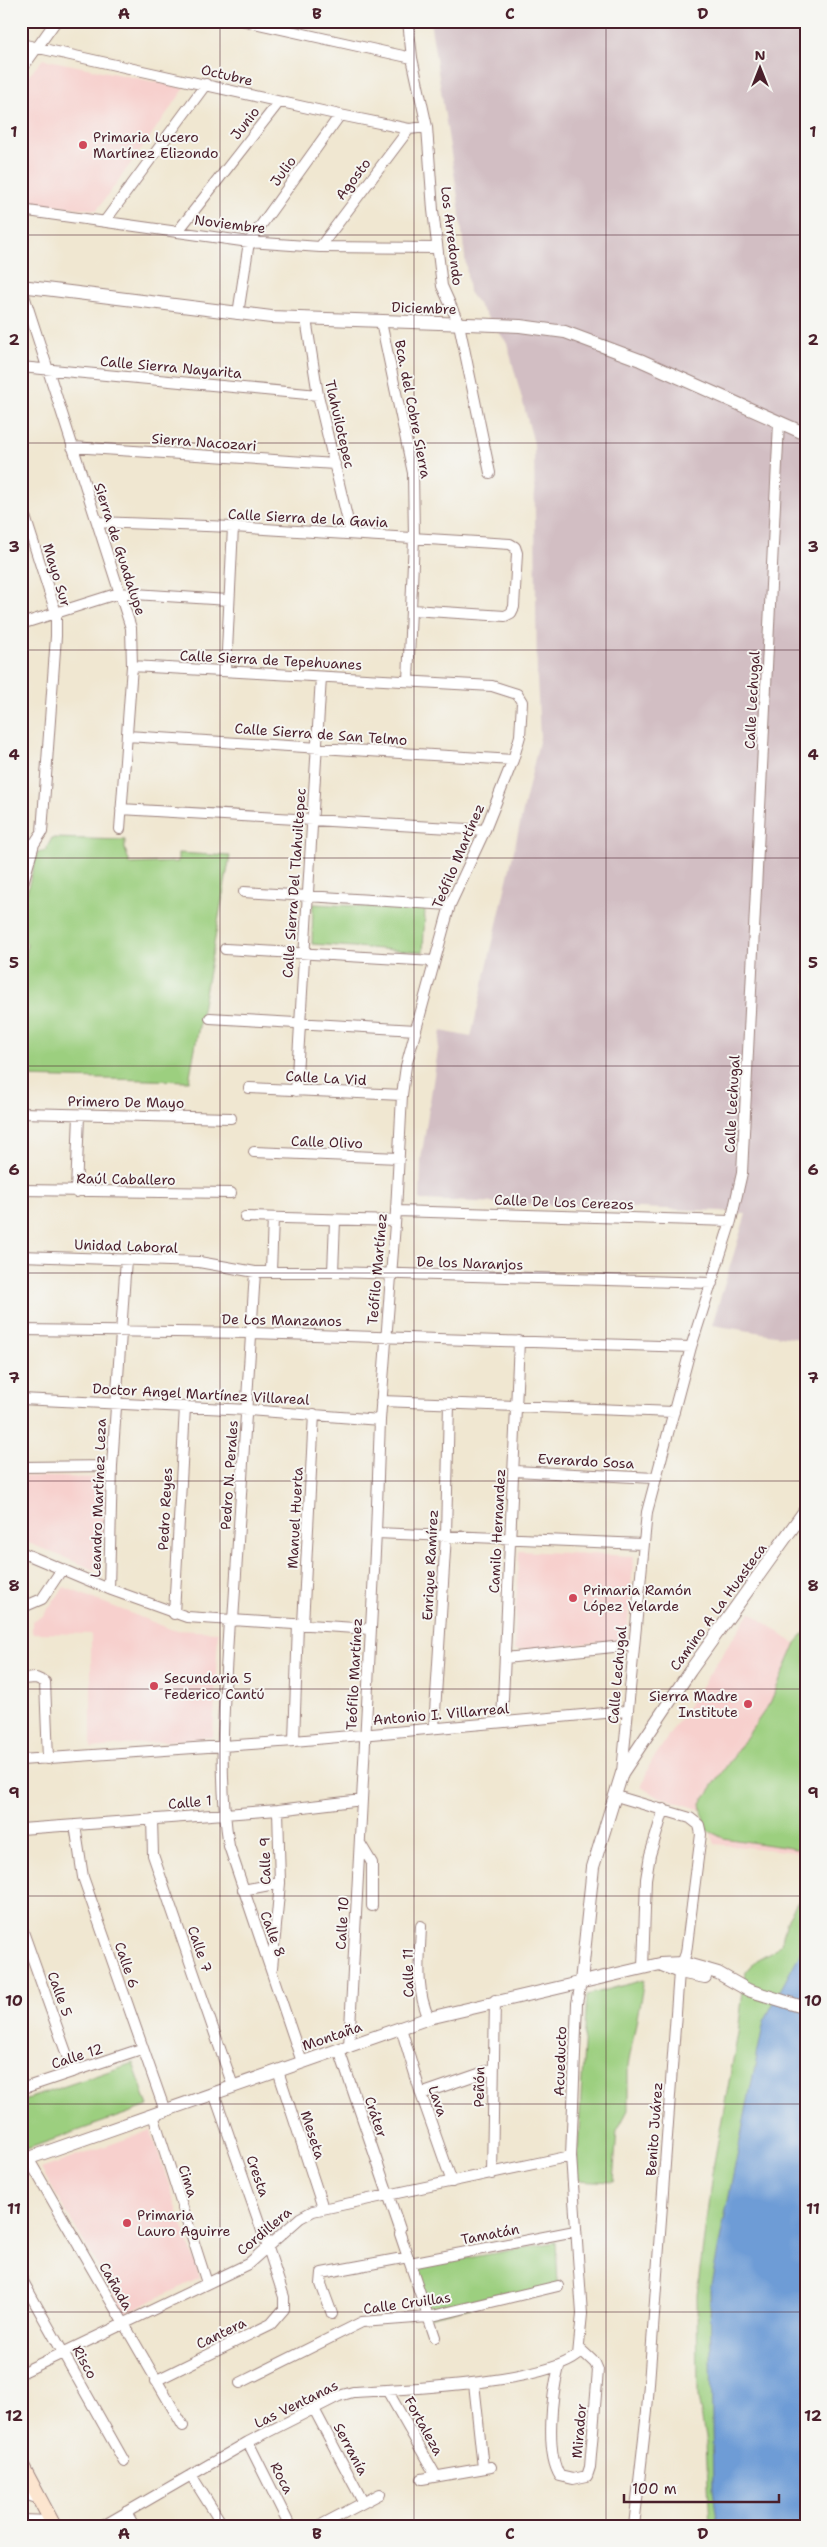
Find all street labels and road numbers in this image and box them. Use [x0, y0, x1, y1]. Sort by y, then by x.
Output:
street label: Octubre [199, 60, 255, 90]
street label: Junio [227, 103, 263, 143]
street label: Julio [266, 152, 300, 190]
street label: Agosto [331, 154, 375, 204]
street label: Los Arredondo [437, 185, 467, 287]
street label: Noviembre [193, 211, 267, 237]
street label: Diciembre [391, 298, 457, 318]
street label: Bca. del Cobre Sierra [391, 338, 435, 480]
street label: Calle Sierra Nayarita [99, 352, 243, 382]
street label: Tlahuilotepec [321, 378, 359, 470]
street label: Sierra Nacozari [151, 429, 257, 455]
street label: Sierra de Guadalupe [90, 480, 150, 618]
street label: Calle Sierra de la Gavia [227, 505, 389, 531]
street label: Mayo Sur [39, 541, 75, 609]
street label: Calle Sierra de Tepehuanes [179, 646, 363, 674]
street label: Calle Lechugal [740, 650, 764, 749]
street label: Calle Sierra de San Telmo [234, 719, 408, 749]
street label: Calle Sierra Del Tlahuiltepec [278, 787, 310, 979]
street label: Teófilo Martínez [428, 801, 488, 911]
street label: Calle Lechugal [720, 1054, 744, 1153]
street label: Calle La Vid [285, 1067, 367, 1089]
street label: Primero De Mayo [68, 1092, 184, 1112]
street label: Calle Olivo [291, 1132, 363, 1152]
street label: Raúl Caballero [76, 1169, 176, 1189]
street label: Calle De Los Cerezos [494, 1191, 634, 1213]
street label: Teófilo Martínez [363, 1212, 391, 1326]
street label: Unidad Laboral [74, 1235, 179, 1257]
street label: De los Naranjos [416, 1252, 524, 1274]
street label: De Los Manzanos [222, 1310, 342, 1330]
street label: Doctor Angel Martínez Villareal [92, 1379, 311, 1409]
street label: Leandro Martínez Leza [86, 1418, 110, 1578]
street label: Pedro N. Perales [216, 1419, 242, 1530]
street label: Everardo Sosa [537, 1449, 635, 1473]
street label: Manuel Huerta [283, 1466, 307, 1569]
street label: Pedro Reyes [154, 1467, 176, 1551]
street label: Camilo Hernandez [485, 1468, 509, 1594]
street label: Enrique Ramírez [418, 1509, 442, 1621]
street label: Camino A La Huasteca [666, 1540, 770, 1674]
street label: Teófilo Martínez [342, 1618, 366, 1730]
street label: Calle Lechugal [604, 1625, 630, 1725]
street label: Antonio I. Villarreal [372, 1699, 511, 1729]
street label: Calle 1 [167, 1791, 213, 1813]
street label: Calle 9 [256, 1837, 274, 1885]
street label: Calle 10 [332, 1896, 352, 1950]
street label: Calle 8 [256, 1908, 290, 1960]
street label: Calle 7 [184, 1923, 216, 1975]
street label: Calle 6 [111, 1939, 143, 1991]
street label: Calle 11 [399, 1948, 417, 1998]
street label: Calle 5 [44, 1969, 76, 2019]
street label: Montaña [300, 2017, 364, 2055]
street label: Acueducto [550, 2026, 570, 2096]
street label: Calle 12 [49, 2039, 105, 2073]
street label: Peñón [470, 2066, 488, 2108]
street label: Benito Juárez [642, 2082, 666, 2176]
street label: Lava [424, 2083, 452, 2119]
street label: Cráter [361, 2094, 392, 2140]
street label: Meseta [297, 2108, 329, 2162]
street label: Cresta [243, 2153, 274, 2199]
street label: Cima [174, 2163, 202, 2200]
street label: Cordillera [233, 2203, 295, 2259]
street label: Tamatán [459, 2219, 521, 2248]
street label: Cañada [95, 2259, 137, 2313]
street label: Calle Cruillas [362, 2288, 452, 2318]
street label: Cantera [193, 2313, 249, 2353]
street label: Risco [69, 2342, 101, 2382]
street label: Las Ventanas [251, 2376, 341, 2432]
street label: Fortaleza [400, 2393, 448, 2459]
street label: Mirador [568, 2402, 590, 2459]
street label: Serranía [330, 2420, 372, 2479]
street label: Roca [266, 2459, 298, 2497]

